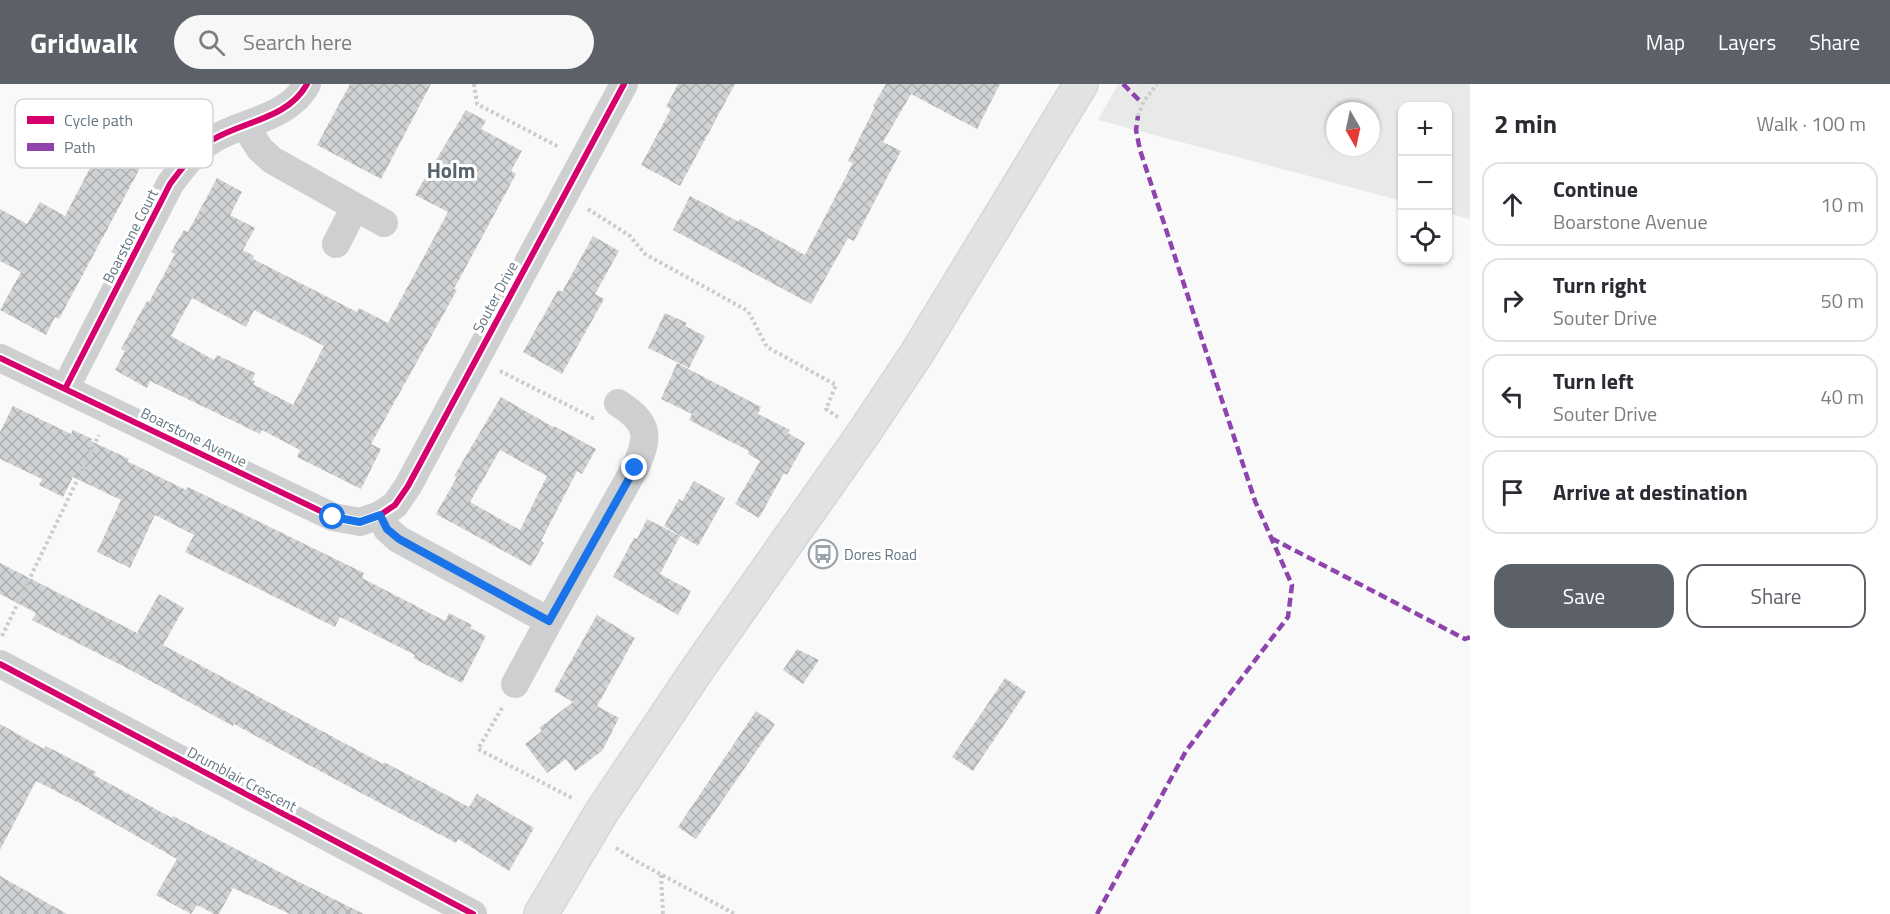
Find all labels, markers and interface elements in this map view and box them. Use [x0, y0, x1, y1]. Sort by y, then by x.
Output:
search box [174, 15, 594, 69]
text: Gridwalk [30, 21, 138, 64]
text: Search here [243, 25, 352, 59]
icon: search [195, 26, 228, 59]
text: Map [1646, 26, 1685, 58]
text: Layers [1718, 26, 1776, 58]
text: Share [1809, 26, 1860, 58]
legend [15, 99, 213, 168]
north arrow [1326, 102, 1380, 156]
map controls [1398, 102, 1452, 264]
button: + [1398, 102, 1452, 156]
text: 2 min [1494, 104, 1557, 143]
text: Cycle path [64, 108, 133, 132]
text: Walk · 100 m [1757, 108, 1866, 139]
text: Path [64, 135, 96, 159]
district label: Holm [427, 154, 475, 186]
button: − [1398, 156, 1452, 210]
text: Continue [1553, 172, 1638, 206]
street label: Boarstone Court [96, 184, 164, 287]
icon: ahead [1496, 188, 1529, 221]
text: 10 m [1820, 189, 1864, 220]
text: Boarstone Avenue [1553, 206, 1708, 237]
button: locate [1398, 210, 1452, 264]
street label: Souter Drive [467, 257, 523, 337]
text: Turn right [1553, 268, 1647, 302]
icon: right [1496, 284, 1529, 317]
text: 50 m [1820, 285, 1864, 316]
text: Souter Drive [1553, 302, 1657, 333]
text: Turn left [1553, 364, 1634, 398]
icon: left [1496, 380, 1529, 413]
text: 40 m [1820, 381, 1864, 412]
text: Souter Drive [1553, 398, 1657, 429]
street label: Boarstone Avenue [137, 401, 251, 473]
route end [621, 454, 647, 480]
text: Arrive at destination [1553, 475, 1748, 509]
icon: arrive [1496, 476, 1529, 509]
route start [319, 503, 345, 529]
bus stop icon: Dores Road [807, 538, 839, 570]
place label: Dores Road [844, 543, 917, 566]
button: Save [1494, 564, 1674, 628]
button: Share [1686, 564, 1866, 628]
street label: Drumblair Crescent [183, 740, 301, 818]

